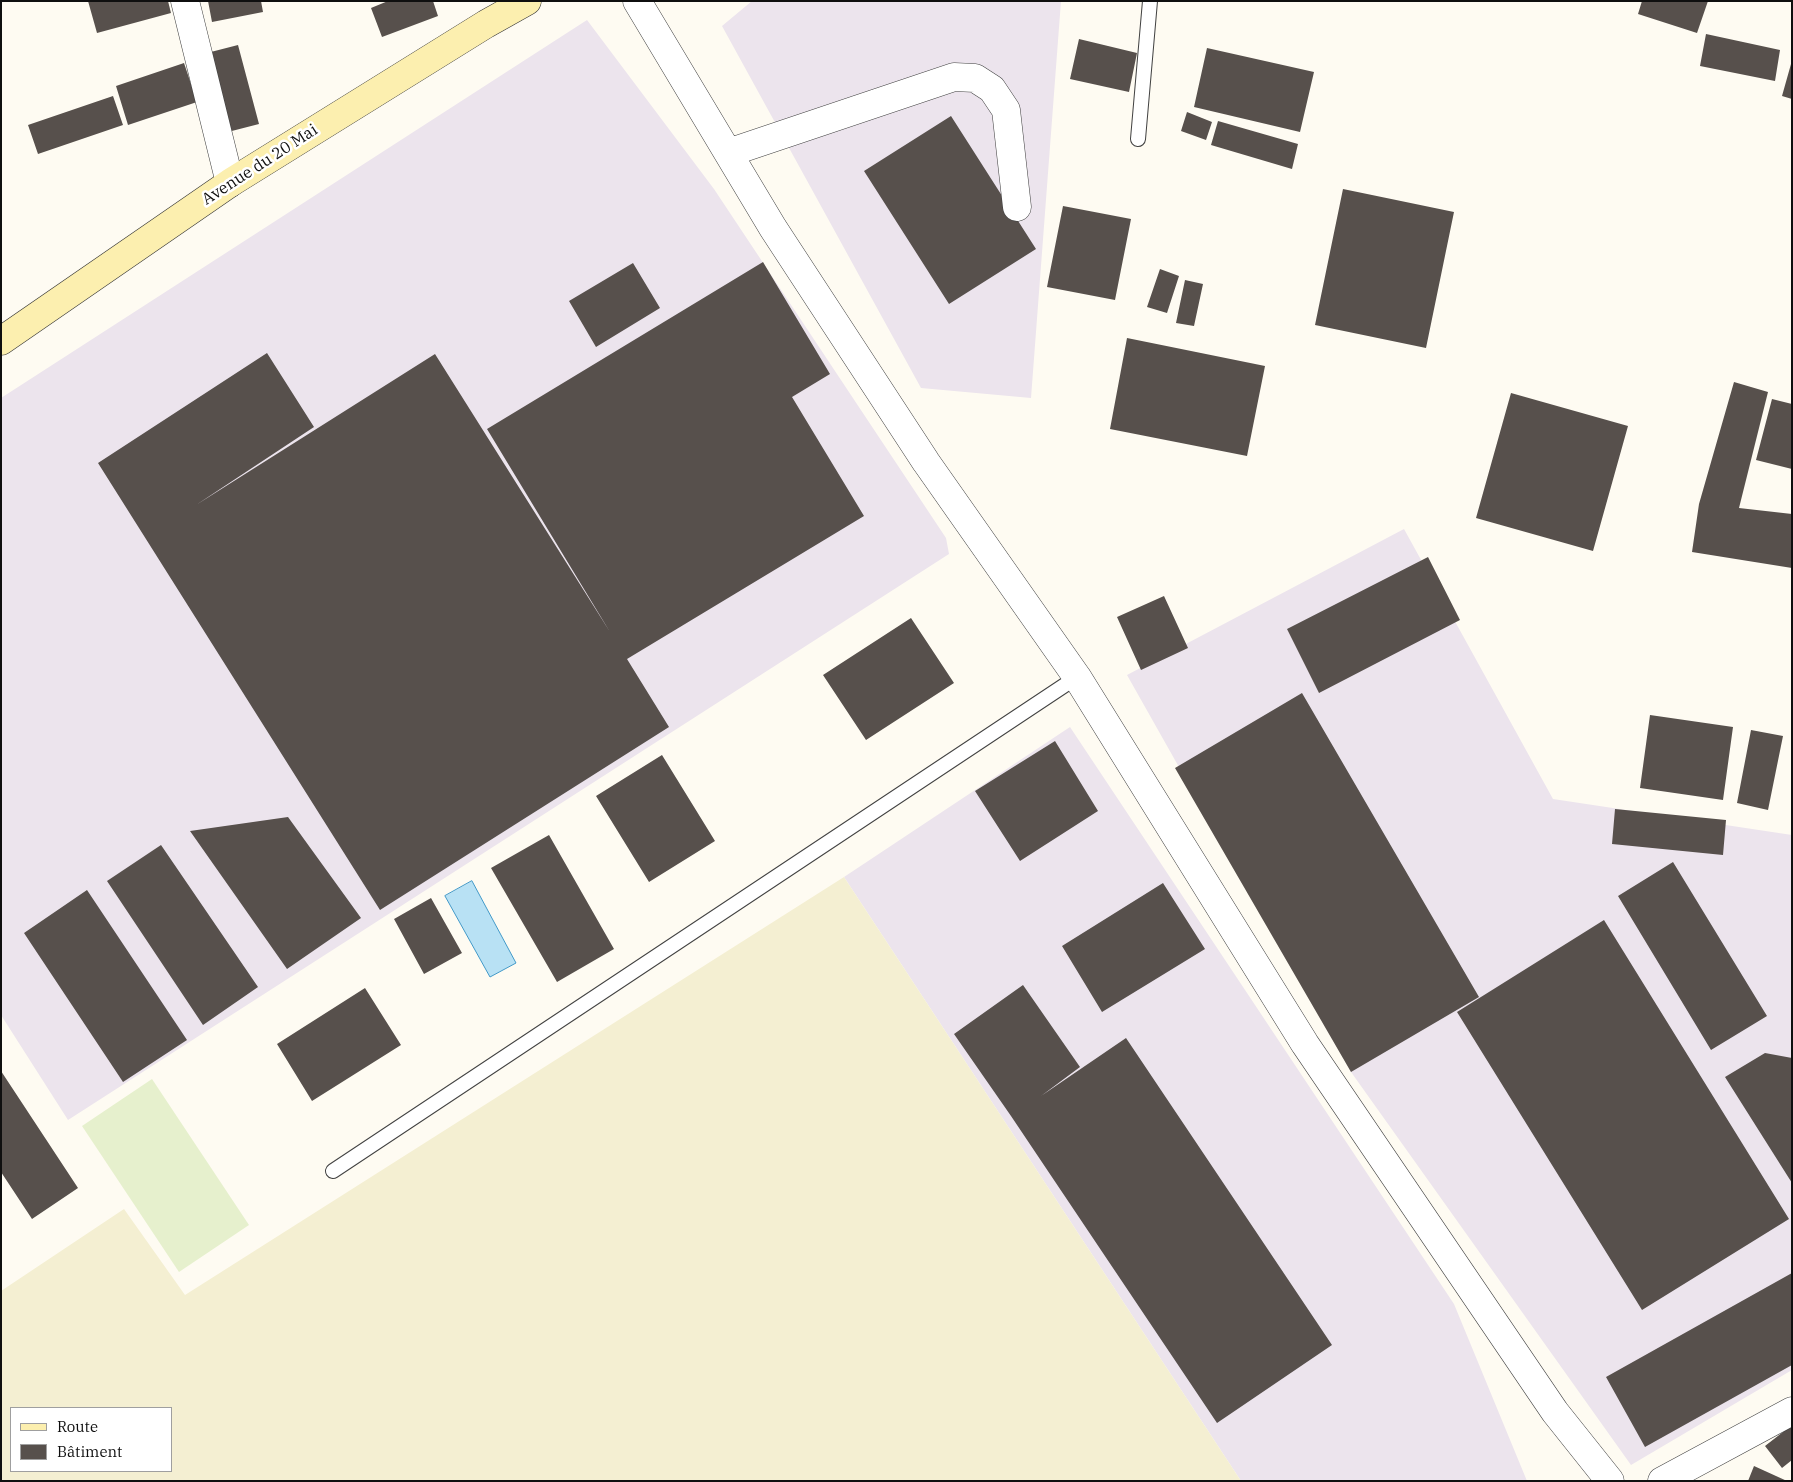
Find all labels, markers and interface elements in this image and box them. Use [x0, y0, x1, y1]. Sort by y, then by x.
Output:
street label: Avenue du 20 Mai [199, 120, 321, 210]
legend [10, 1407, 172, 1472]
text: Route [57, 1417, 98, 1436]
text: Bâtiment [57, 1442, 122, 1461]

